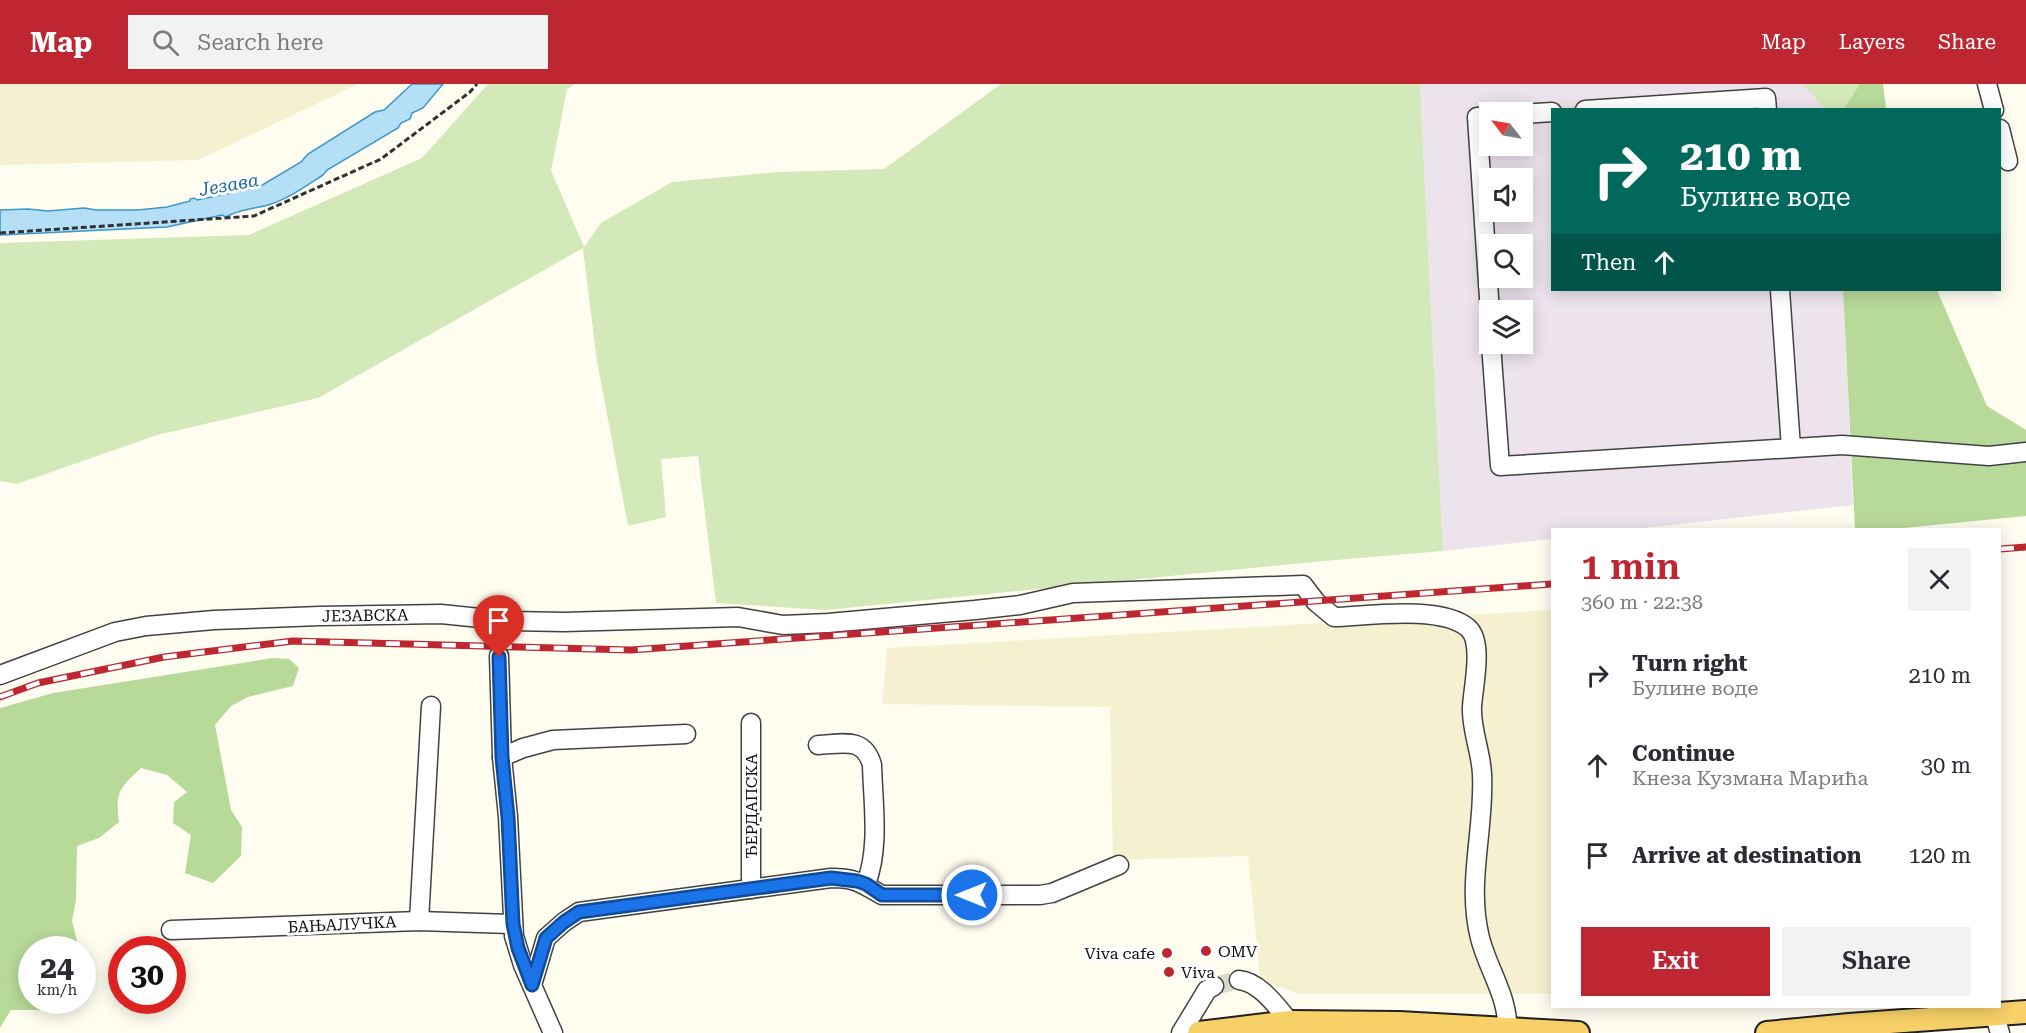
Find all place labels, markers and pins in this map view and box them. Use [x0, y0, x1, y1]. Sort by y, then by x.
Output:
pin [473, 595, 524, 657]
place label: OMV [1218, 942, 1258, 961]
place label: Viva cafe [1084, 944, 1155, 963]
marker: OMV [1199, 944, 1213, 958]
marker: Viva cafe [1160, 946, 1174, 960]
place label: Viva [1181, 963, 1215, 982]
marker: Viva [1162, 965, 1176, 979]

